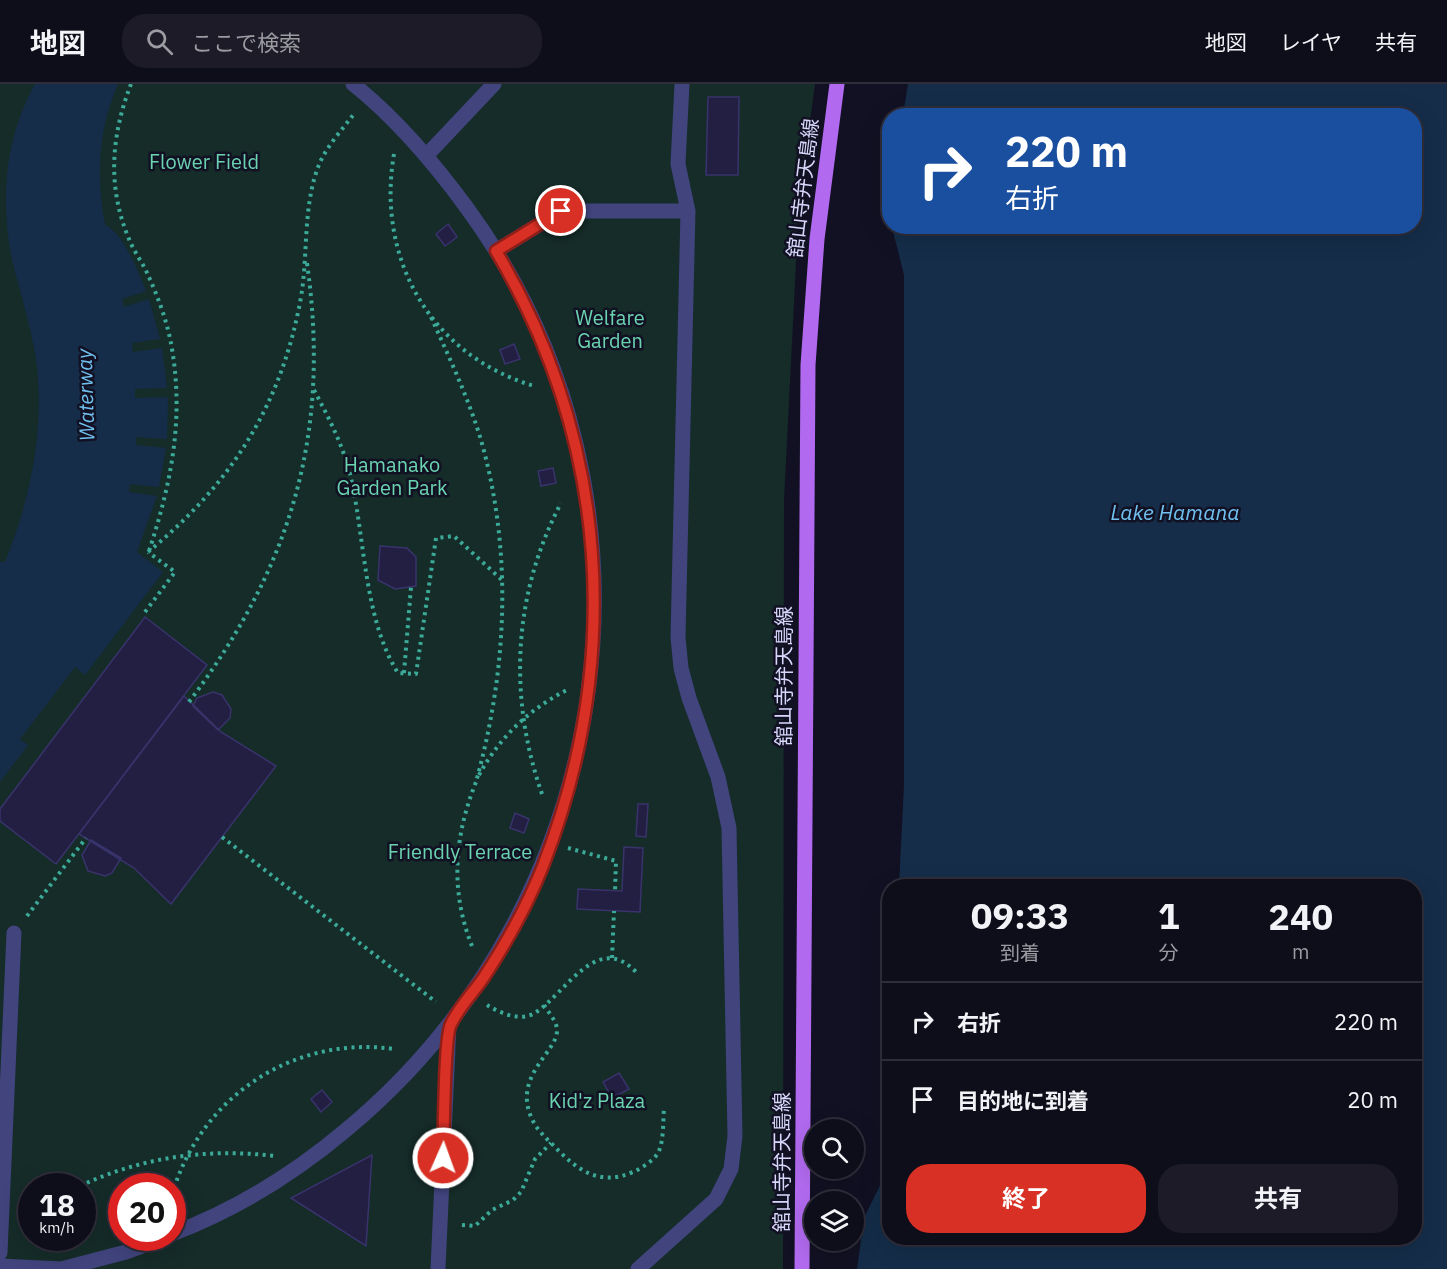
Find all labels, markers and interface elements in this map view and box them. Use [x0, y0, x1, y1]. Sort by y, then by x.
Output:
search box [122, 14, 542, 68]
text: 地図 [30, 24, 86, 61]
icon: search [143, 25, 176, 58]
text: ここで検索 [191, 28, 301, 57]
text: 地図 [1205, 28, 1247, 56]
text: レイヤ [1280, 28, 1342, 56]
text: 共有 [1375, 28, 1417, 56]
street label: 舘山寺弁天島線 [781, 117, 824, 259]
text: 220 m [1005, 124, 1128, 179]
icon: right [906, 132, 984, 210]
park label: Flower Field [149, 148, 259, 175]
text: 右折 [1005, 180, 1059, 215]
pin [535, 185, 586, 236]
icon: arrive [544, 194, 577, 227]
park label: Welfare Garden [575, 304, 645, 354]
water label: Waterway [69, 347, 101, 442]
park label: Hamanako Garden Park [337, 451, 448, 501]
water label: Lake Hamana [1110, 498, 1240, 526]
street label: 舘山寺弁天島線 [770, 606, 797, 746]
park label: Friendly Terrace [388, 838, 532, 865]
text: 09:33 [971, 892, 1069, 939]
text: 1 [1158, 892, 1180, 939]
text: 240 [1268, 893, 1333, 940]
text: m [1292, 938, 1309, 965]
text: 到着 [1000, 939, 1040, 966]
text: 分 [1159, 939, 1179, 966]
icon: right [906, 1005, 939, 1038]
text: 220 m [1334, 1007, 1398, 1036]
text: 右折 [957, 1008, 1001, 1037]
icon: arrive [906, 1083, 939, 1116]
text: 20 m [1347, 1085, 1398, 1114]
text: 目的地に到着 [957, 1086, 1089, 1115]
park label: Kid'z Plaza [549, 1087, 646, 1114]
street label: 舘山寺弁天島線 [768, 1092, 795, 1232]
map controls [804, 1119, 864, 1251]
button: search [804, 1119, 864, 1179]
position arrow [411, 1126, 475, 1190]
button: 終了 [906, 1164, 1146, 1233]
button: 共有 [1158, 1164, 1398, 1233]
speed limit sign: 20 [108, 1173, 186, 1251]
text: 18 [39, 1185, 75, 1224]
button: layers [804, 1191, 864, 1251]
text: km/h [39, 1218, 75, 1237]

